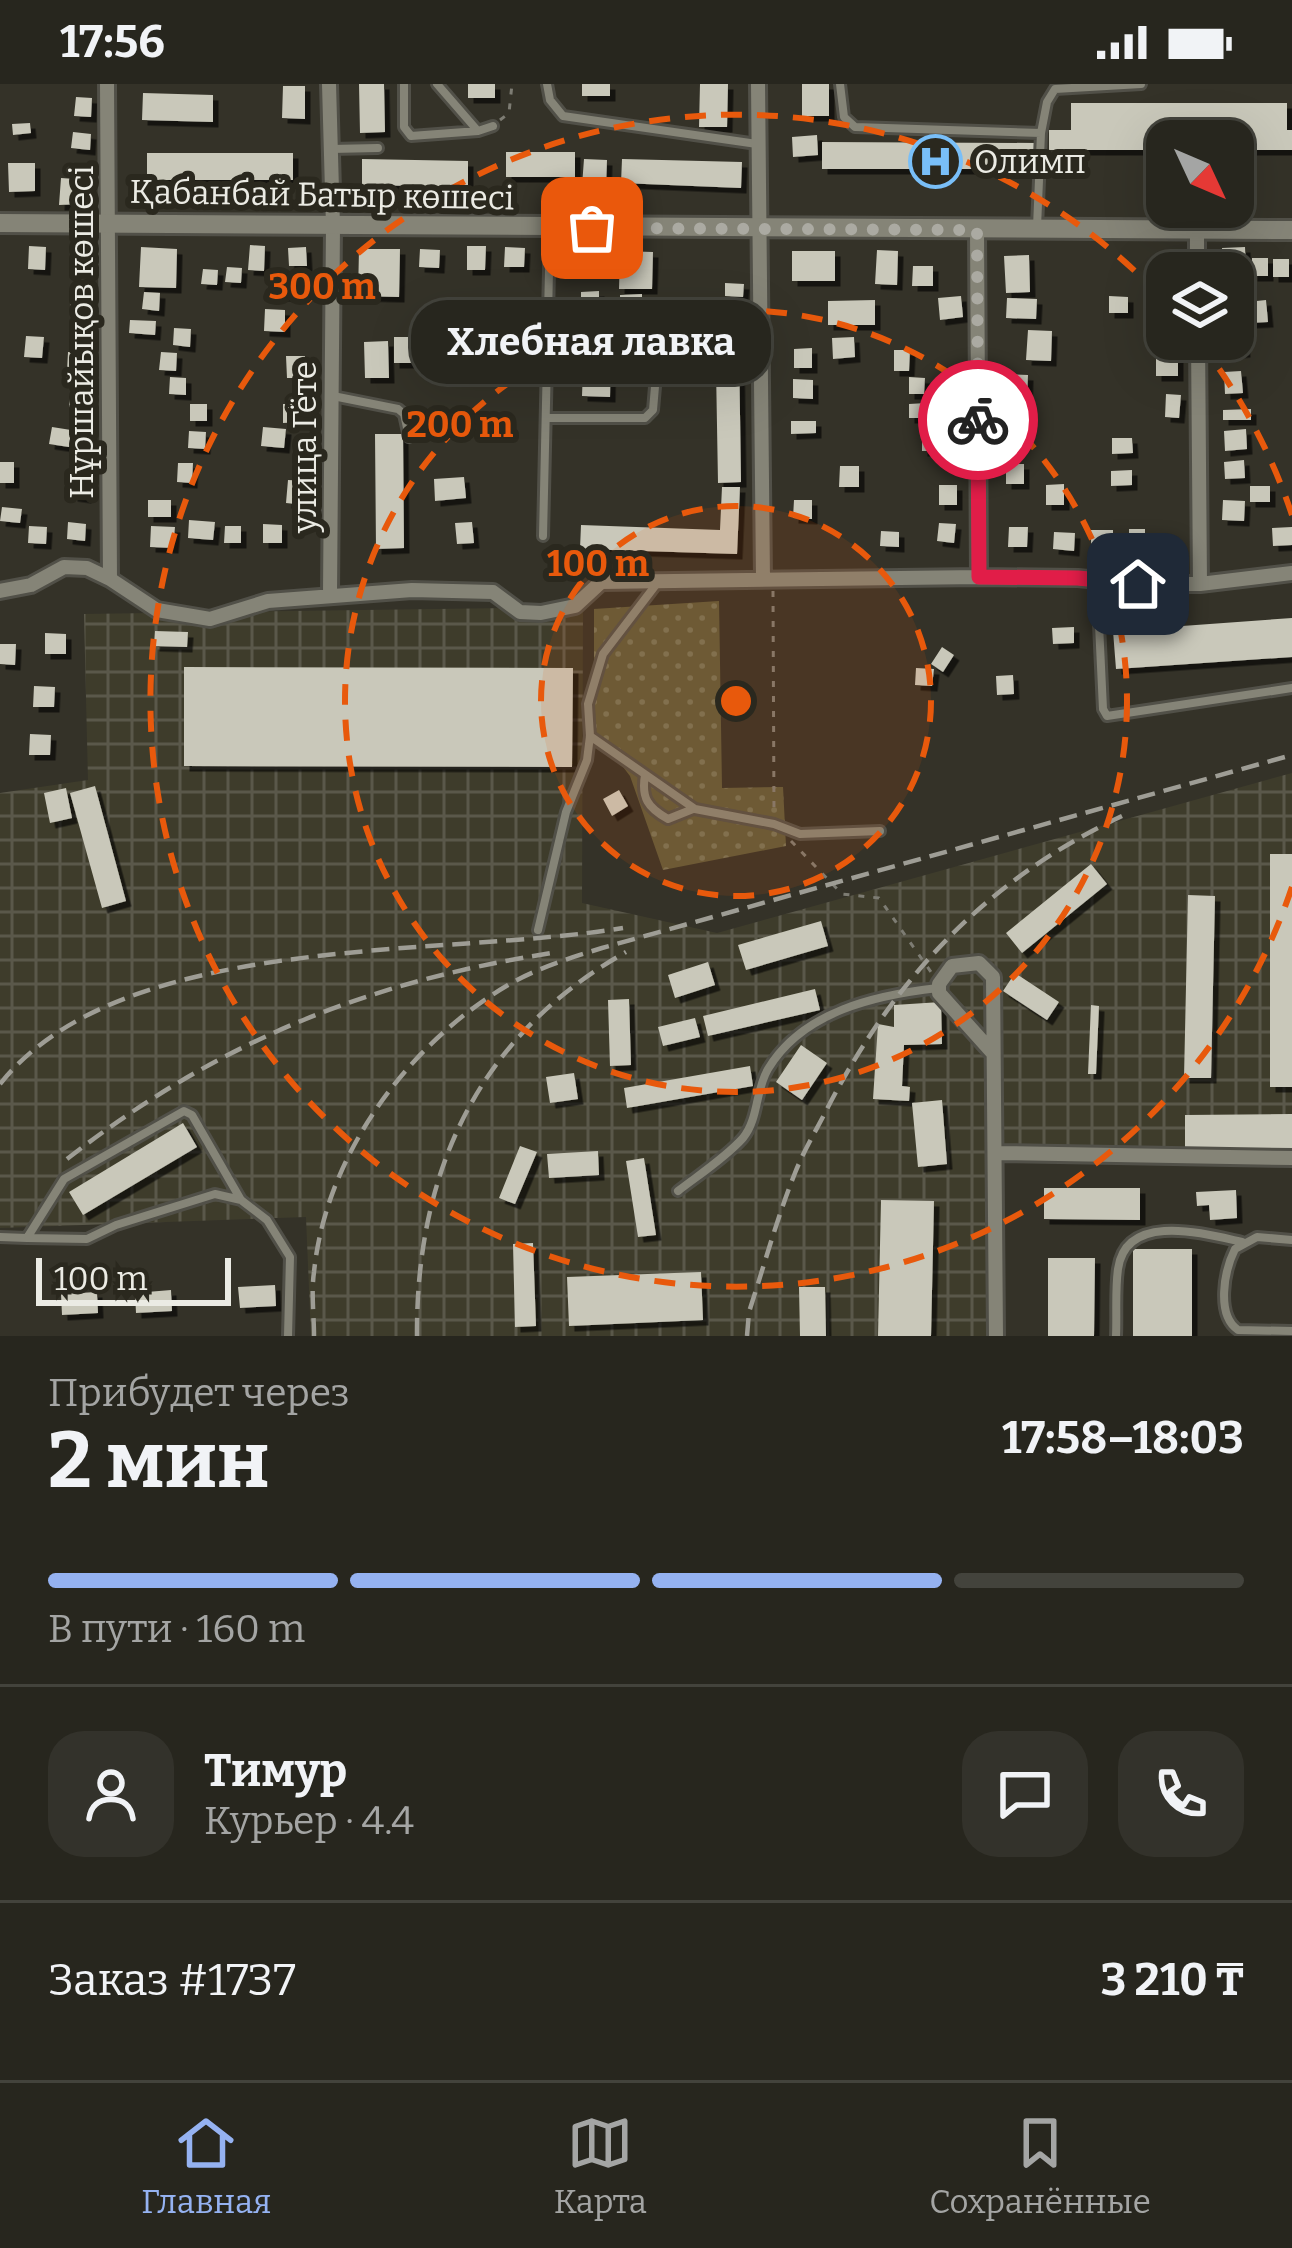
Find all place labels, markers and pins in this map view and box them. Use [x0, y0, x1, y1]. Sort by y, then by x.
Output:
hospital icon: Олимп [907, 133, 963, 189]
place label: Олимп [974, 142, 1086, 182]
pin [541, 177, 643, 279]
callout: Хлебная лавка [412, 300, 772, 384]
pin [1087, 533, 1189, 635]
centre of rings [715, 680, 757, 722]

